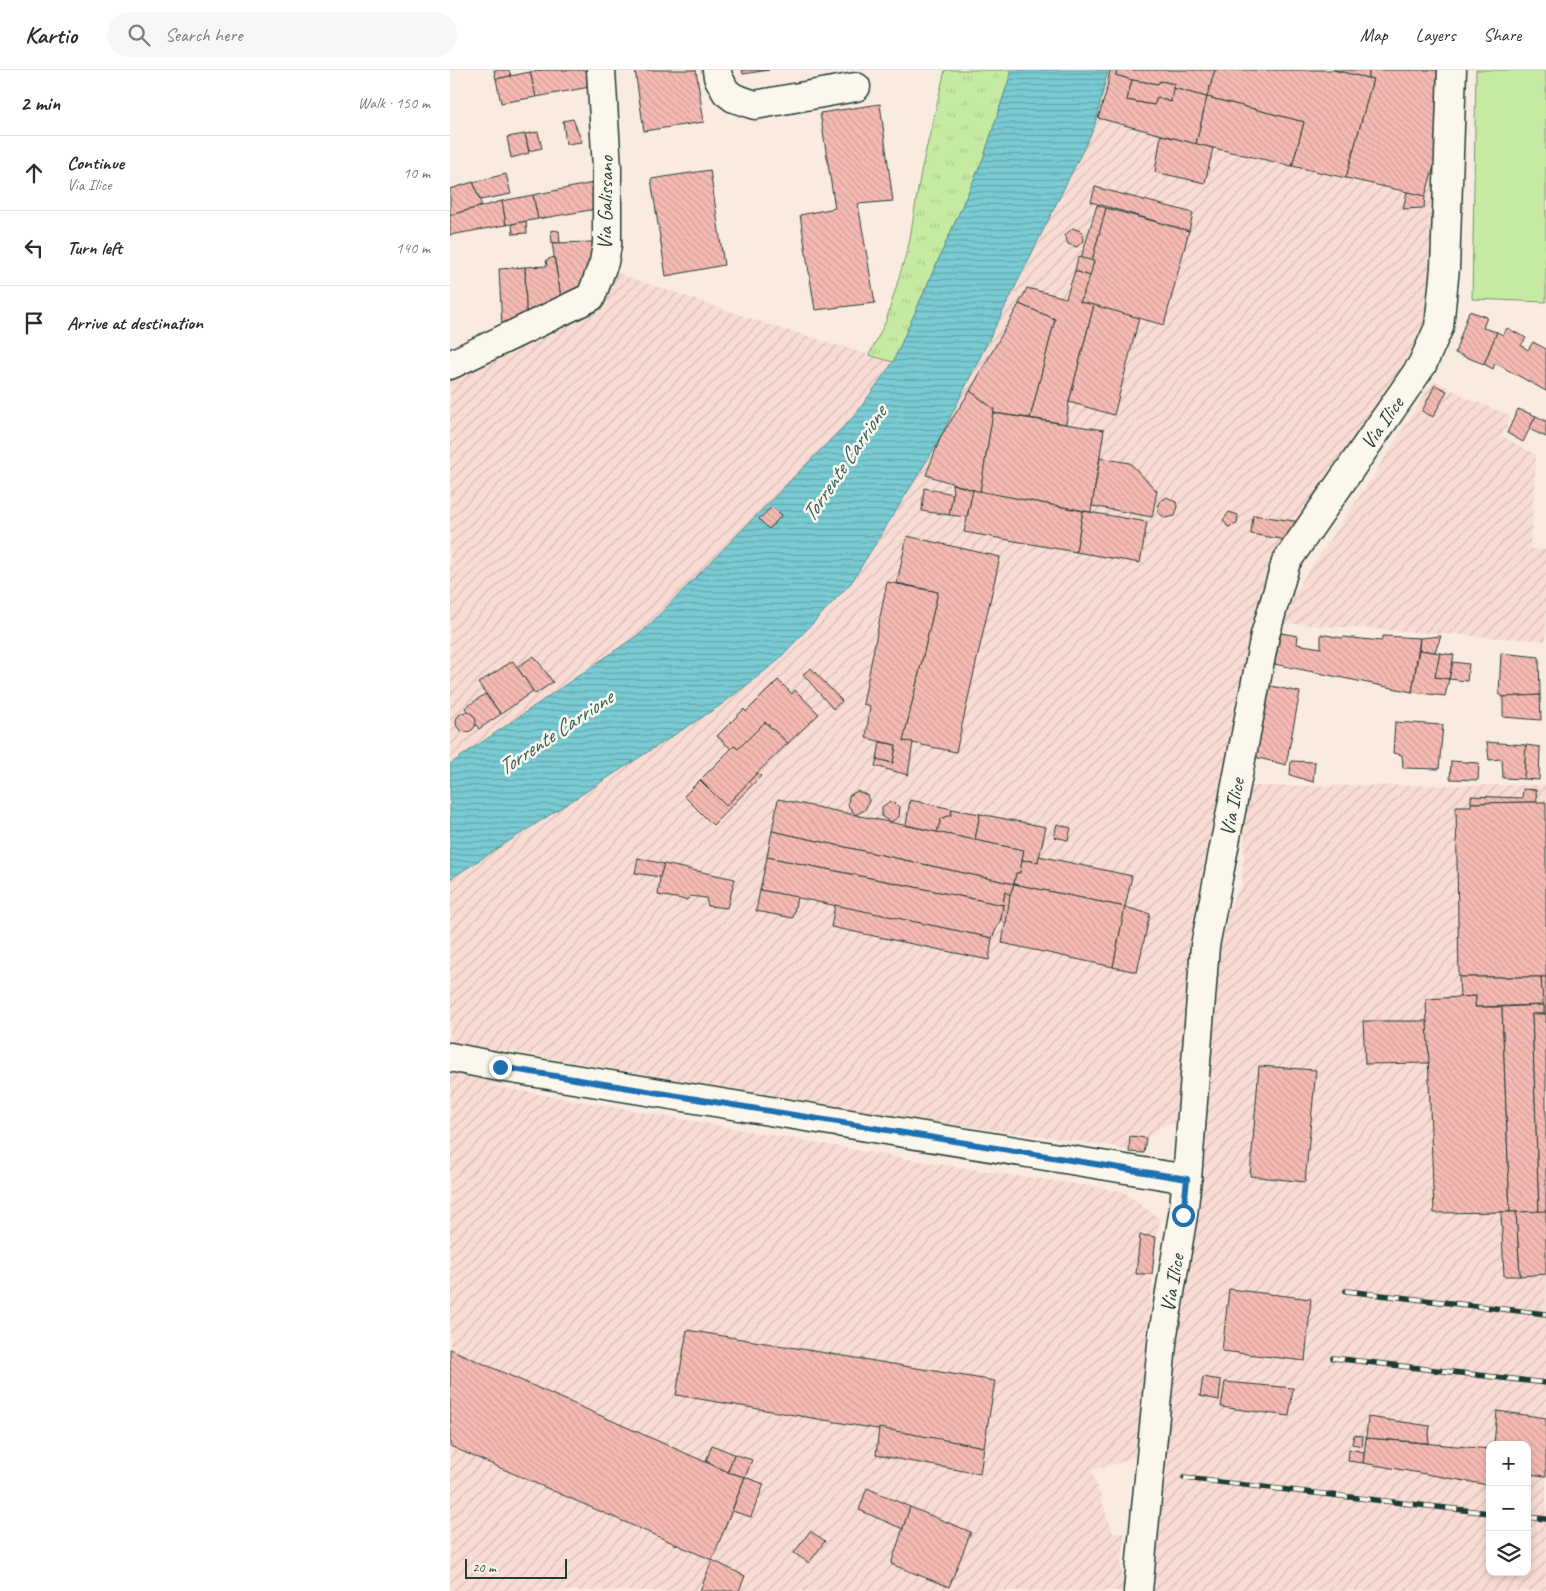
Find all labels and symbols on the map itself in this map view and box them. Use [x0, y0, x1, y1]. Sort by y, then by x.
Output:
street label: Via Galissano [591, 154, 619, 250]
street label: Via Ilice [1355, 390, 1411, 454]
water label: Torrente Carrione [795, 398, 895, 527]
water label: Torrente Carrione [492, 682, 621, 782]
street label: Via Ilice [1214, 774, 1251, 838]
route end [489, 1056, 512, 1079]
route start [1172, 1204, 1195, 1227]
street label: Via Ilice [1154, 1250, 1190, 1314]
scale bar [465, 1556, 568, 1579]

